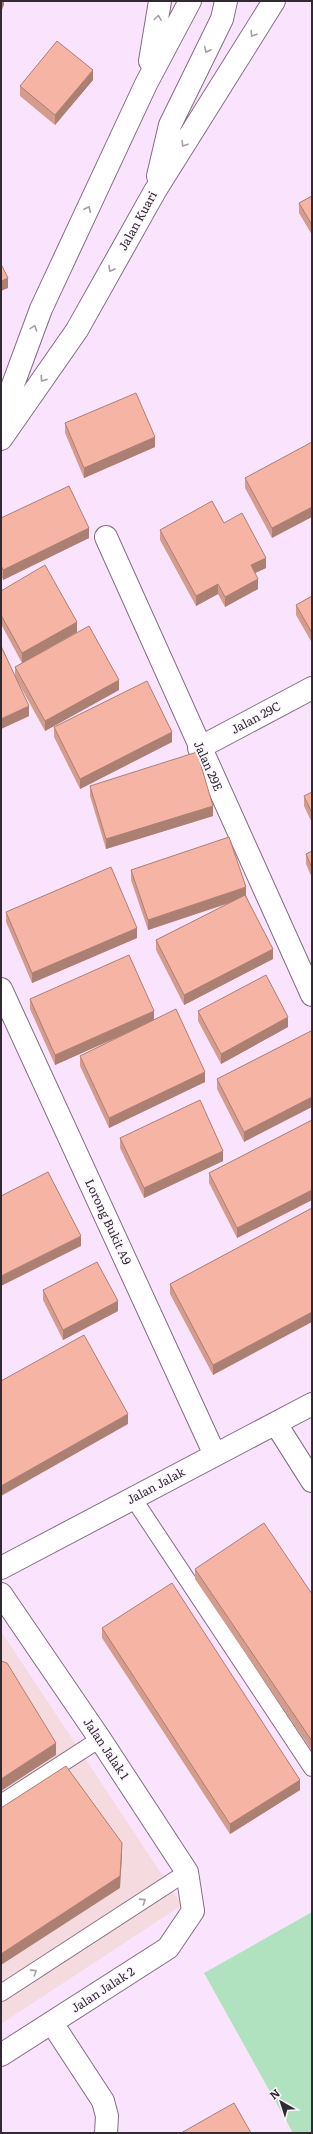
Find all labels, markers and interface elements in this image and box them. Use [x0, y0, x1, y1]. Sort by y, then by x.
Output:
one-way arrow [153, 15, 162, 21]
one-way arrow [250, 30, 258, 37]
one-way arrow [204, 46, 212, 53]
one-way arrow [181, 140, 189, 147]
street label: Jalan Kuari [113, 187, 161, 254]
one-way arrow [83, 206, 91, 213]
one-way arrow [109, 264, 116, 272]
one-way arrow [30, 324, 38, 331]
one-way arrow [40, 375, 48, 382]
street label: Jalan 29C [227, 696, 284, 738]
street label: Jalan 29E [190, 738, 228, 794]
street label: Lorong Bukit A9 [81, 1176, 137, 1267]
street label: Jalan Jalak [123, 1462, 189, 1508]
street label: Jalan Jalak 1 [79, 1714, 134, 1783]
one-way arrow [138, 1899, 145, 1906]
street label: Jalan Jalak 2 [67, 1962, 138, 2016]
one-way arrow [30, 1969, 37, 1977]
north arrow [261, 2082, 301, 2122]
text: N [265, 2084, 283, 2103]

